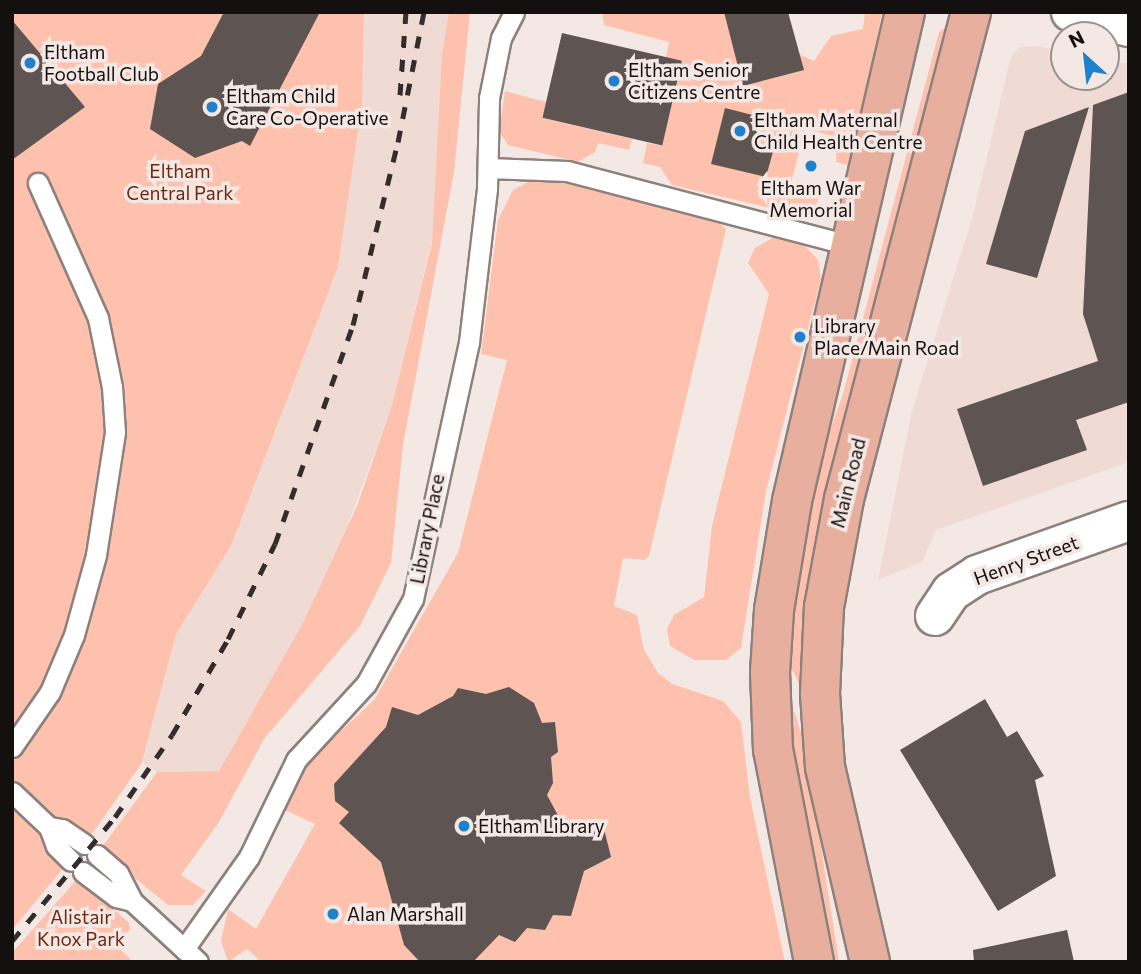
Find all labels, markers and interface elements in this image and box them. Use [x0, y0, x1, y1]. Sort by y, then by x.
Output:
north arrow [1050, 21, 1120, 91]
text: N [1065, 25, 1088, 52]
place label: Eltham Football Club [44, 41, 159, 85]
marker: Eltham Football Club [22, 55, 38, 71]
place label: Eltham Senior Citizens Centre [628, 59, 760, 103]
marker: Eltham Senior Citizens Centre [606, 73, 622, 89]
place label: Eltham Child Care Co-Operative [226, 85, 388, 129]
marker: Eltham Child Care Co-Operative [204, 99, 220, 115]
place label: Eltham Maternal Child Health Centre [754, 109, 923, 153]
marker: Eltham Maternal Child Health Centre [732, 123, 748, 139]
marker: Eltham War Memorial [803, 158, 819, 174]
park label: Eltham Central Park [126, 160, 234, 204]
place label: Eltham War Memorial [761, 177, 861, 221]
place label: Library Place/Main Road [814, 315, 959, 359]
marker: Library Place/Main Road [792, 329, 808, 345]
street label: Main Road [826, 436, 870, 530]
street label: Library Place [405, 472, 449, 586]
street label: Henry Street [970, 530, 1082, 590]
place label: Eltham Library [478, 815, 605, 837]
marker: Eltham Library [456, 818, 472, 834]
place label: Alan Marshall [347, 903, 464, 925]
park label: Alistair Knox Park [37, 906, 125, 950]
marker: Alan Marshall [325, 906, 341, 922]

